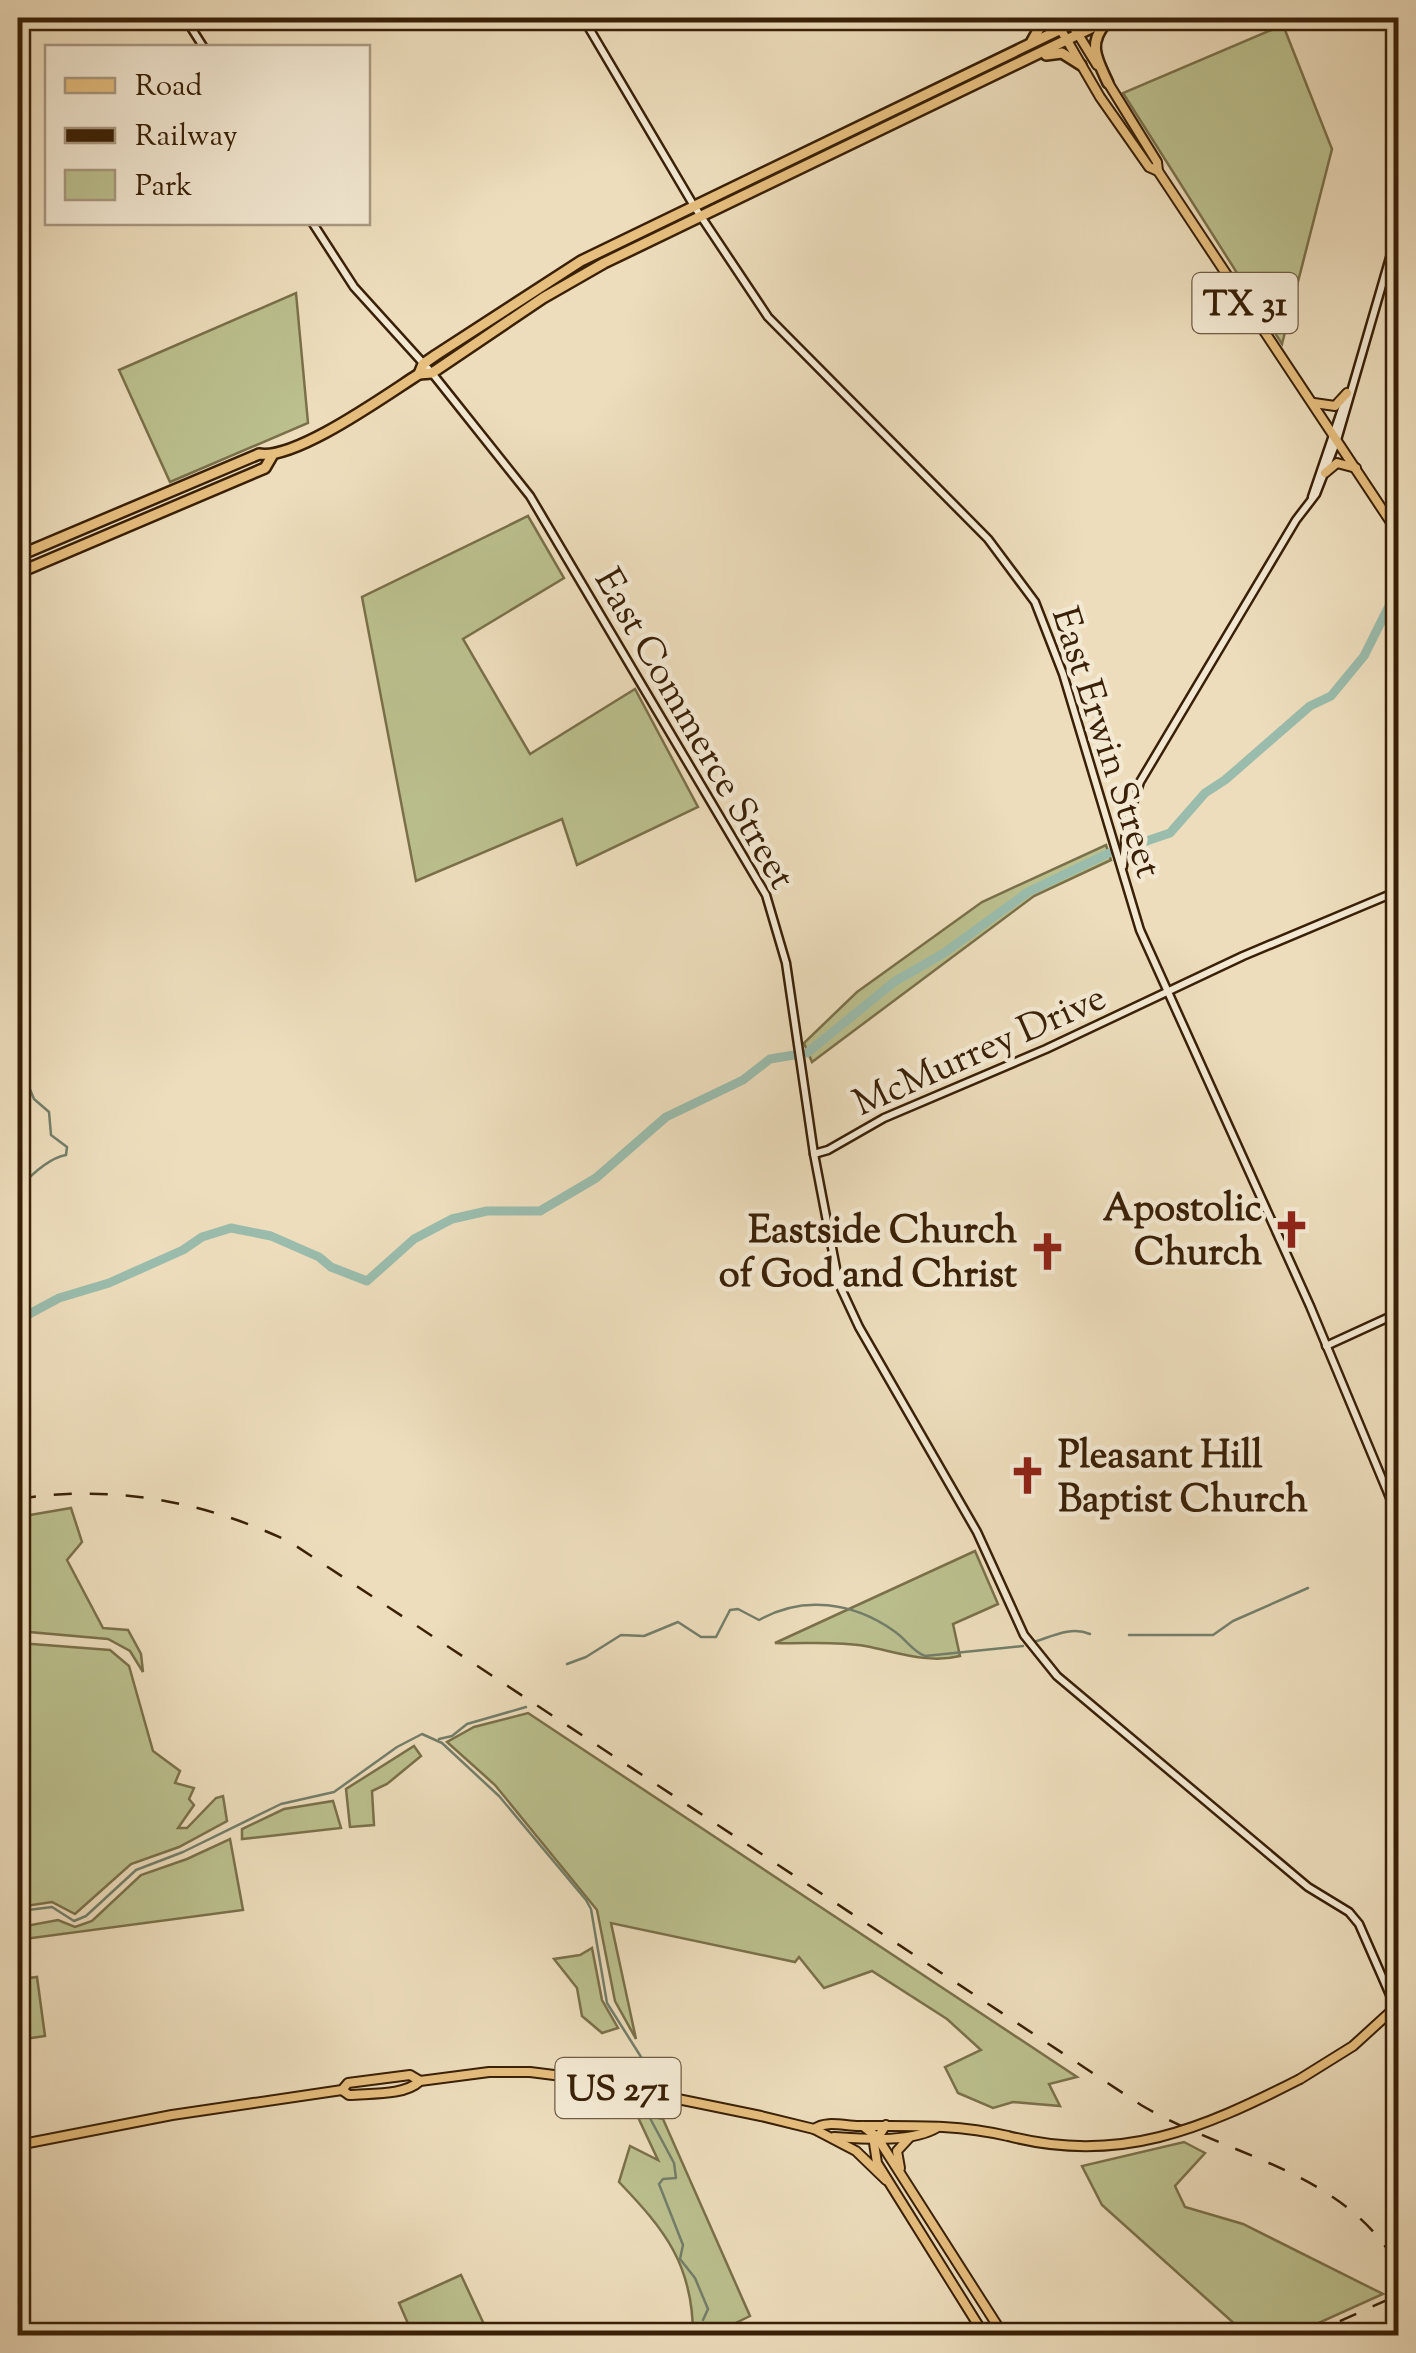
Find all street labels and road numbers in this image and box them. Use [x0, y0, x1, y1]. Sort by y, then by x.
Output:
road number: TX 31 [1192, 273, 1298, 333]
street label: East Commerce Street [579, 560, 807, 900]
street label: East Erwin Street [1035, 601, 1173, 885]
street label: McMurrey Drive [846, 973, 1116, 1132]
road number: US 271 [556, 2058, 680, 2118]

